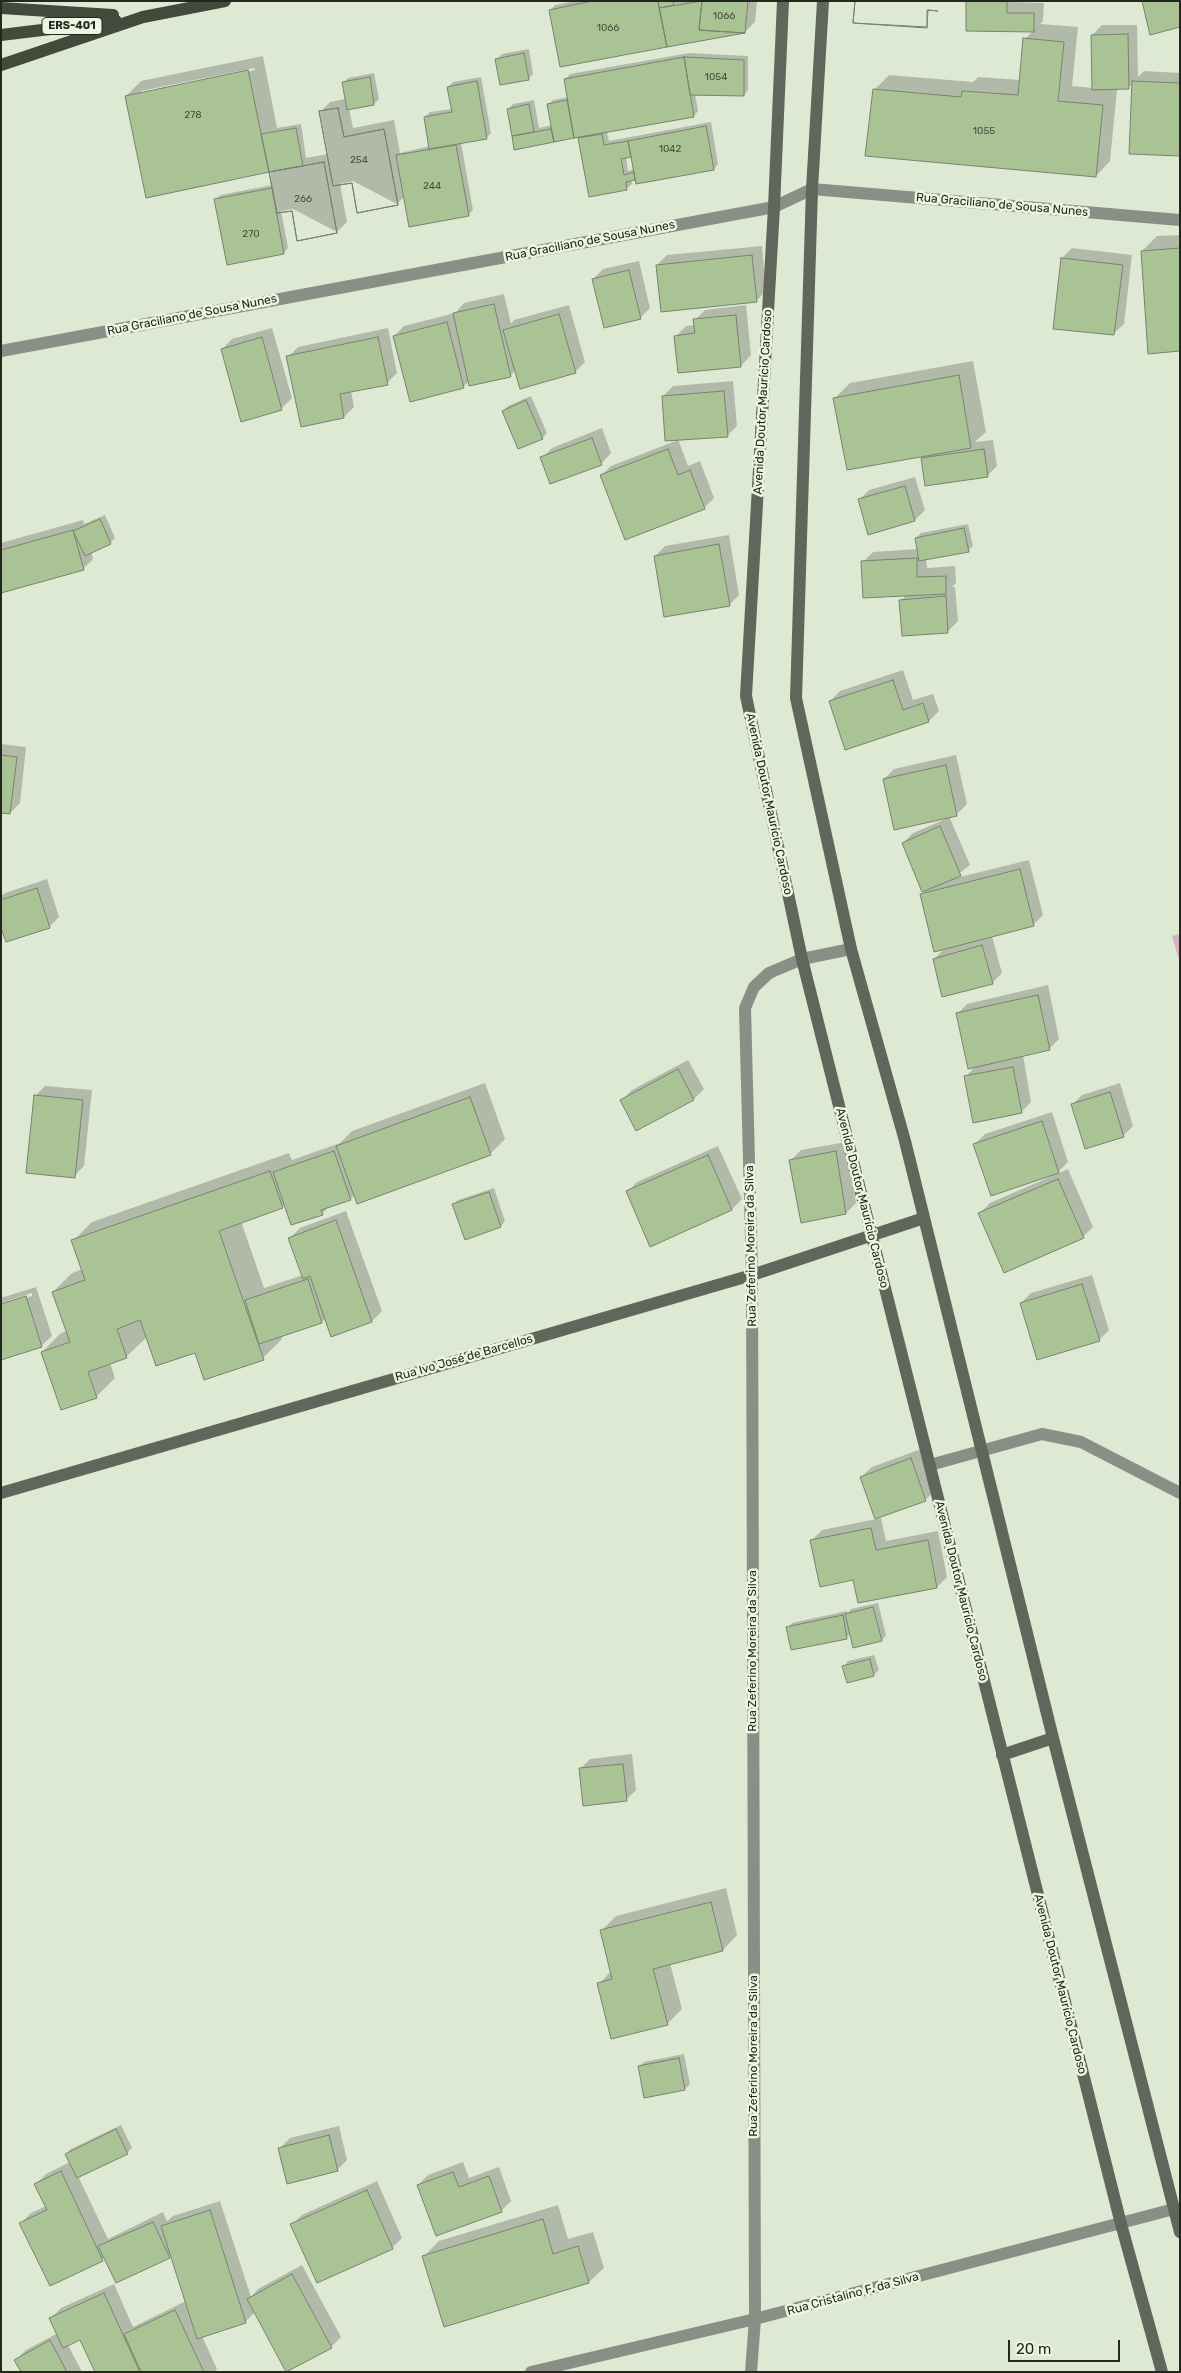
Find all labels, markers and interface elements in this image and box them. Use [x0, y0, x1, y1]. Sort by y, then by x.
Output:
house number: 1066 [713, 10, 735, 22]
road number: ERS-401 [42, 18, 102, 34]
house number: 1066 [597, 22, 619, 34]
house number: 1054 [705, 71, 727, 83]
house number: 278 [184, 109, 202, 121]
house number: 1055 [973, 125, 995, 137]
house number: 1042 [659, 143, 681, 155]
house number: 254 [350, 154, 368, 166]
house number: 244 [423, 180, 441, 192]
street label: Rua Graciliano de Sousa Nunes [915, 190, 1089, 220]
house number: 266 [294, 193, 312, 205]
street label: Rua Graciliano de Sousa Nunes [504, 217, 676, 265]
house number: 270 [242, 228, 260, 240]
street label: Rua Graciliano de Sousa Nunes [106, 291, 278, 339]
street label: Avenida Doutor Maurício Cardoso [751, 309, 775, 495]
street label: Avenida Doutor Maurício Cardoso [743, 712, 795, 896]
street label: Avenida Doutor Maurício Cardoso [833, 1106, 891, 1290]
street label: Rua Zeferino Moreira da Silva [742, 1165, 760, 1327]
street label: Rua Ivo José de Barcellos [394, 1331, 534, 1385]
street label: Avenida Doutor Maurício Cardoso [932, 1499, 990, 1683]
street label: Rua Zeferino Moreira da Silva [746, 1570, 760, 1732]
street label: Avenida Doutor Maurício Cardoso [1031, 1892, 1089, 2076]
street label: Rua Zeferino Moreira da Silva [747, 1975, 761, 2137]
street label: Rua Cristalino F. da Silva [786, 2269, 920, 2319]
scale bar [1011, 2330, 1124, 2362]
text: 20 m [1016, 2340, 1051, 2358]

